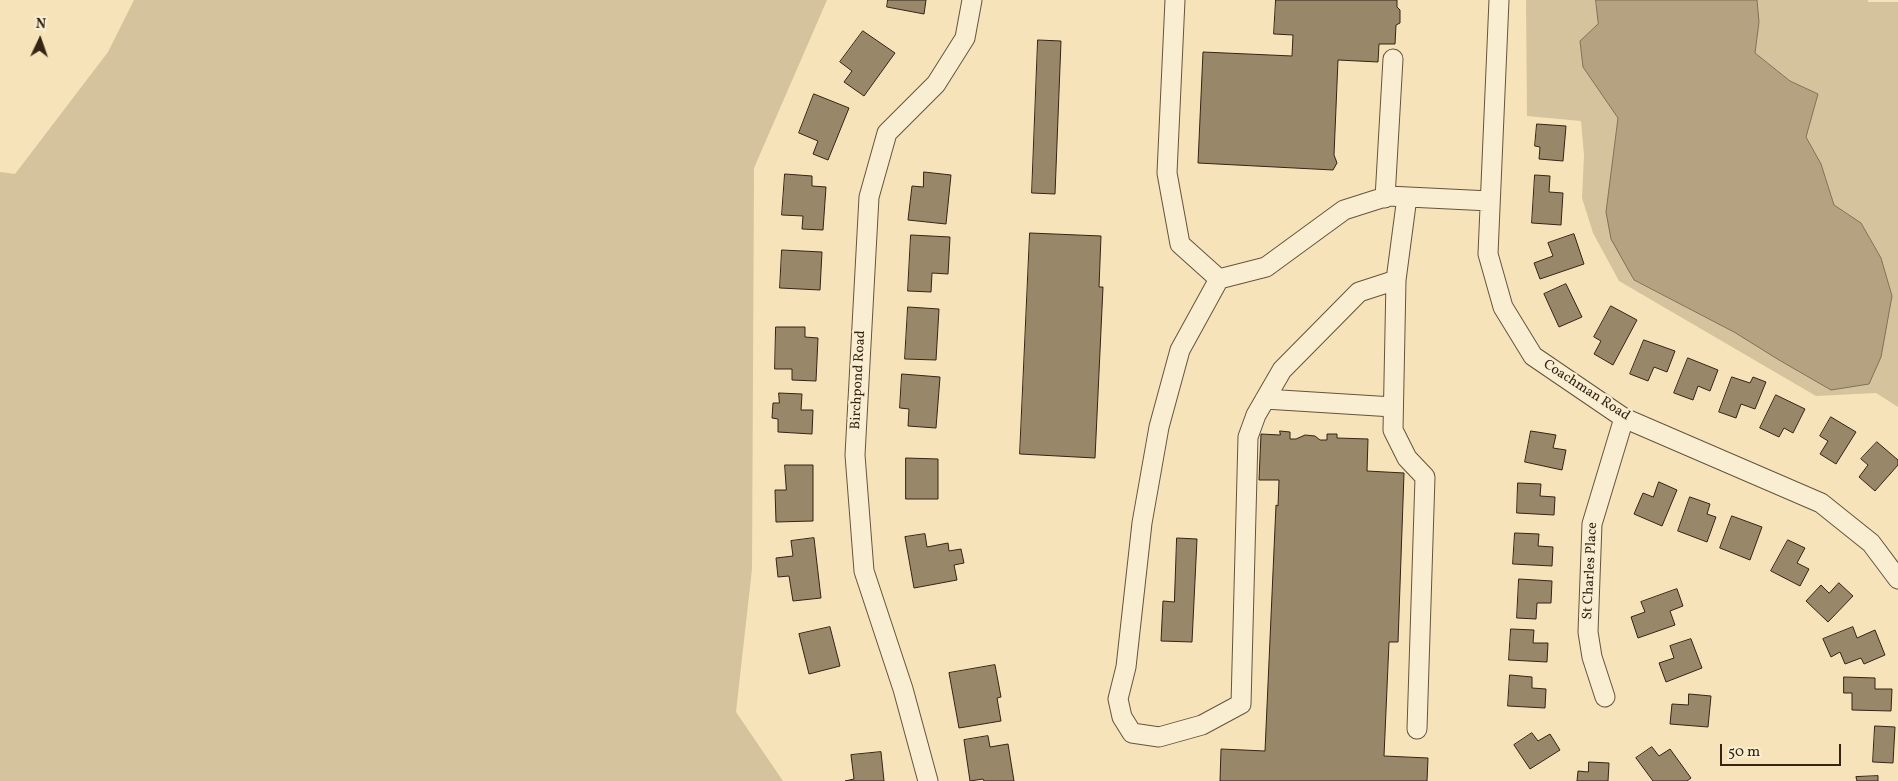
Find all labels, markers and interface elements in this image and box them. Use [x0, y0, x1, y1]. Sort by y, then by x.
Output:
north arrow [15, 15, 65, 65]
text: N [35, 15, 46, 34]
street label: Birchpond Road [848, 330, 870, 430]
street label: Coachman Road [1540, 357, 1632, 425]
street label: St Charles Place [1580, 522, 1602, 620]
scale bar [1723, 734, 1844, 766]
text: 50 m [1728, 742, 1760, 763]

